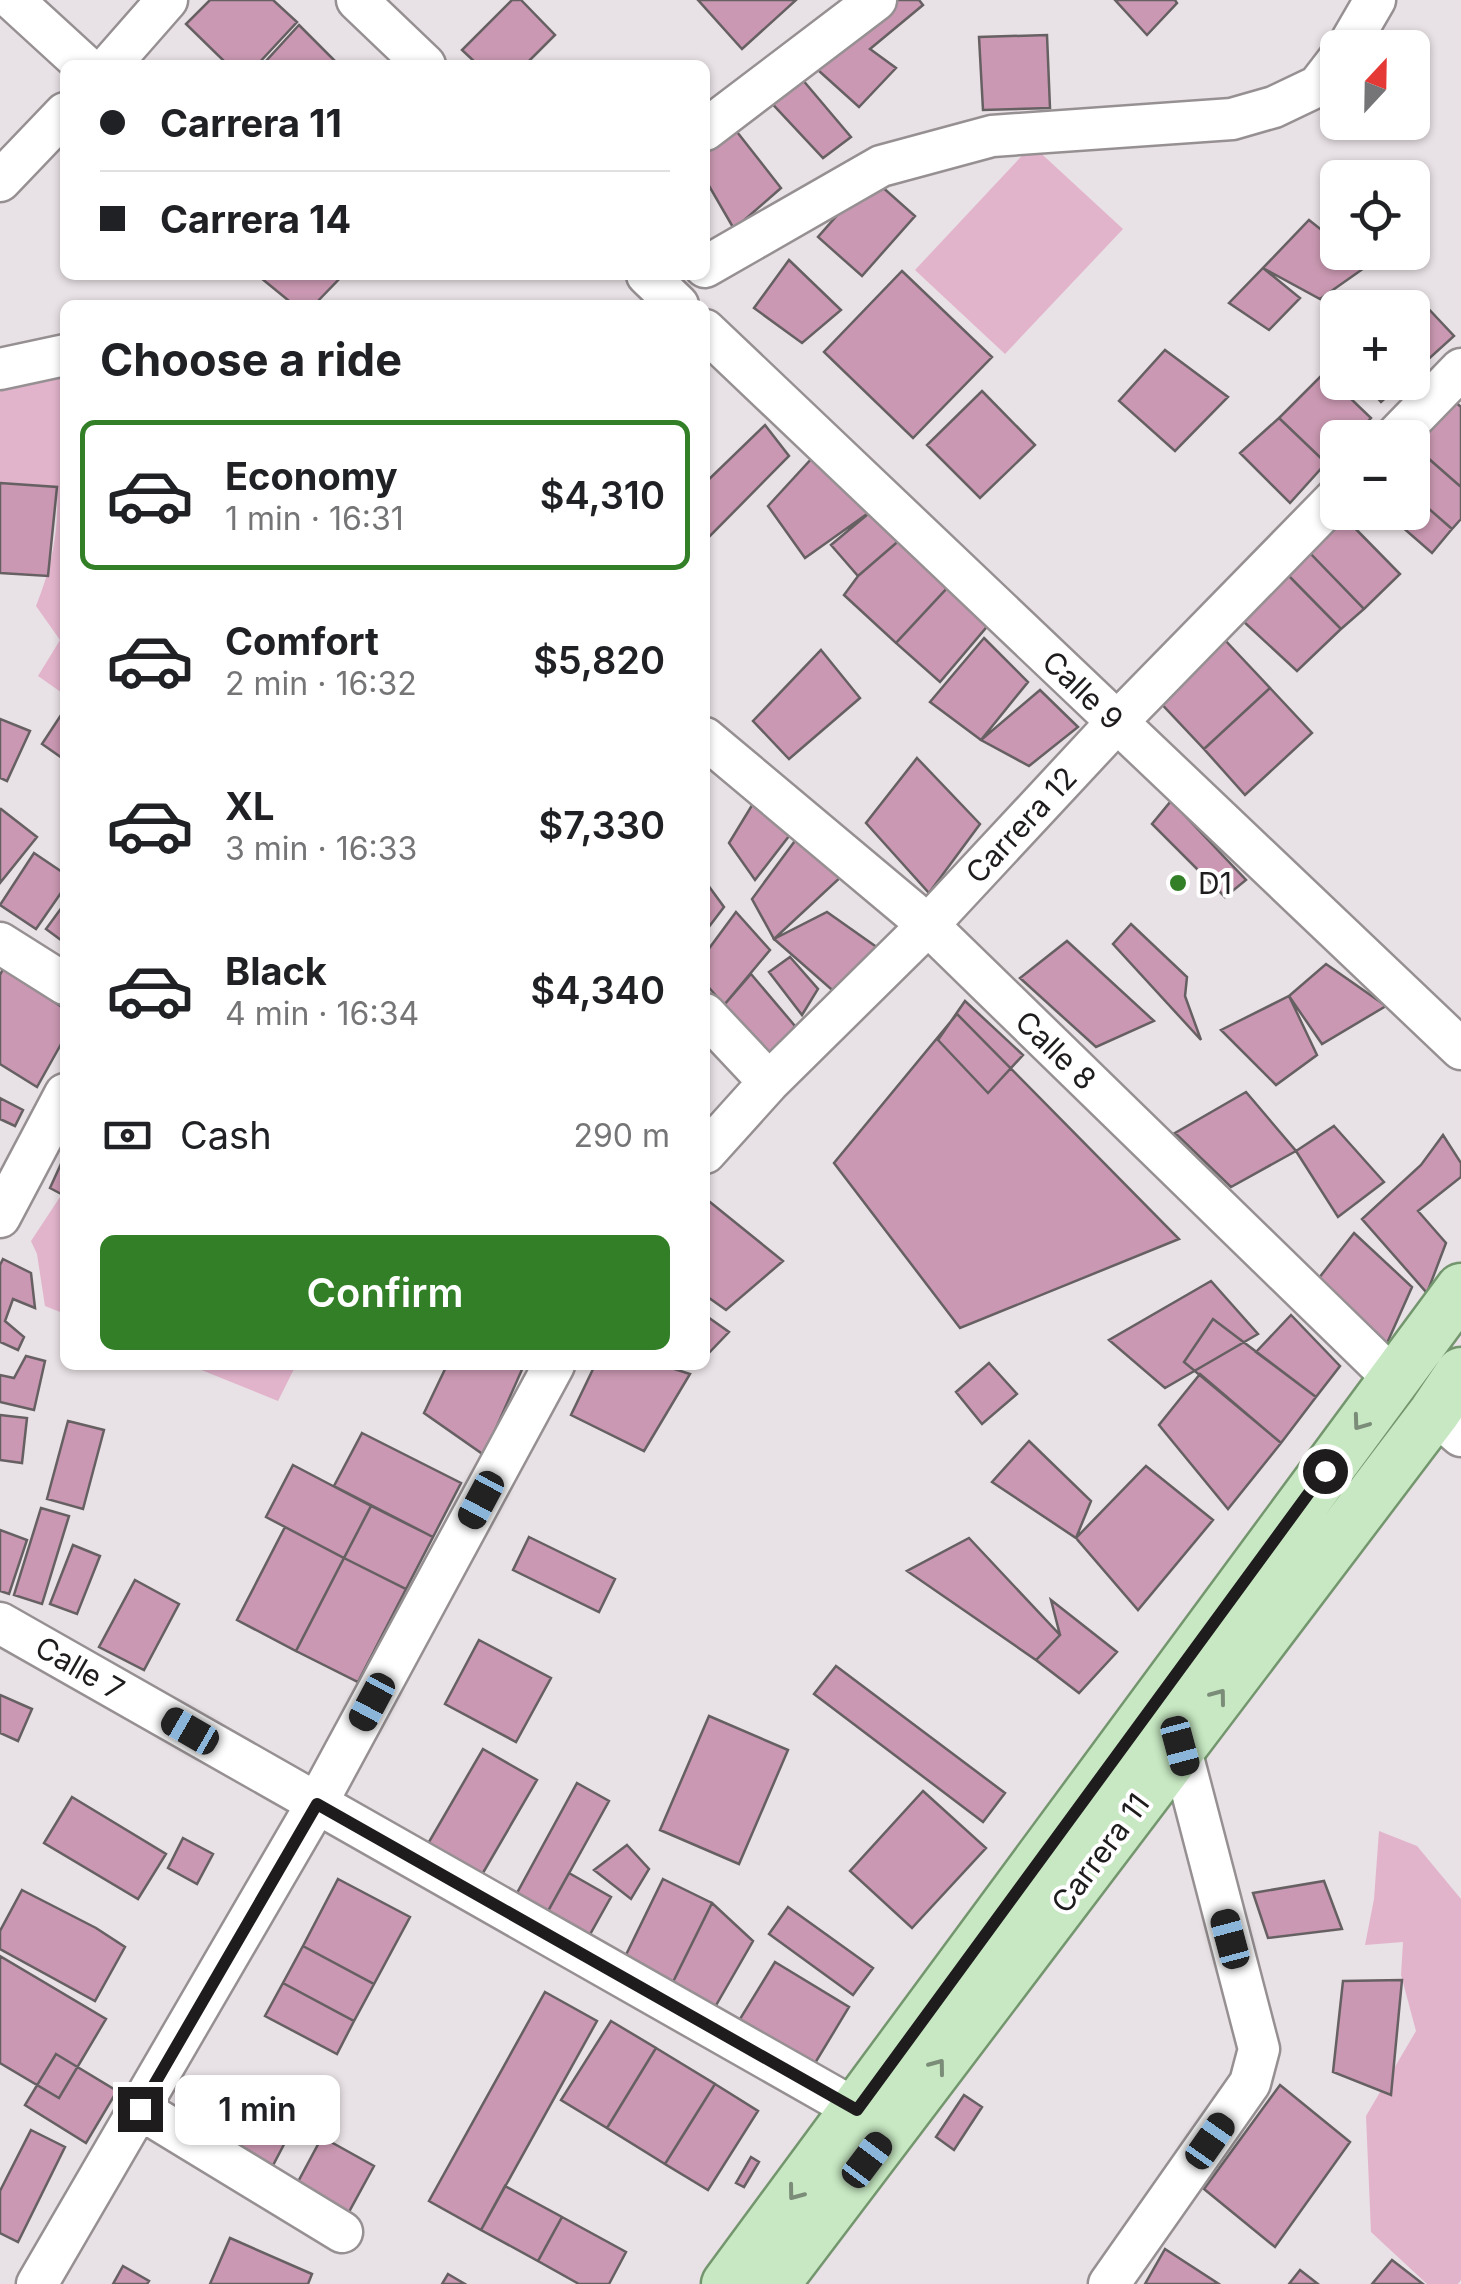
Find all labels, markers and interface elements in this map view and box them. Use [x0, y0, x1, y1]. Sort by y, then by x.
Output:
north arrow [1320, 30, 1430, 140]
map controls [1320, 30, 1430, 530]
text: Carrera 11 [160, 100, 342, 146]
button: locate [1320, 160, 1430, 270]
text: Carrera 14 [160, 196, 351, 242]
button: + [1320, 290, 1430, 400]
text: Choose a ride [100, 332, 402, 387]
button: − [1320, 420, 1430, 530]
icon: car [105, 450, 195, 540]
text: Economy [225, 453, 398, 499]
text: $4,310 [540, 472, 665, 518]
text: 1 min · 16:31 [225, 499, 404, 538]
icon: car [105, 615, 195, 705]
text: Comfort [225, 618, 379, 664]
text: $5,820 [533, 637, 665, 683]
street label: Calle 9 [1035, 643, 1131, 737]
text: 2 min · 16:32 [225, 664, 417, 703]
street label: Carrera 12 [958, 759, 1084, 891]
icon: car [105, 780, 195, 870]
text: XL [225, 783, 275, 829]
text: $7,330 [539, 802, 665, 848]
text: 3 min · 16:33 [225, 829, 417, 868]
place label: D1 [1198, 865, 1232, 901]
marker: D1 [1167, 872, 1189, 894]
icon: car [105, 945, 195, 1035]
text: Black [225, 948, 327, 994]
text: $4,340 [531, 967, 665, 1013]
text: 4 min · 16:34 [225, 994, 419, 1033]
street label: Calle 8 [1008, 1003, 1104, 1097]
icon: cash [100, 1108, 155, 1163]
text: Cash [180, 1112, 272, 1158]
text: 290 m [573, 1116, 670, 1155]
button: Confirm [100, 1235, 670, 1350]
one-way arrow [1355, 1412, 1372, 1430]
route start [1303, 1449, 1348, 1494]
car [454, 1466, 508, 1534]
street label: Calle 7 [29, 1628, 131, 1708]
car [345, 1668, 399, 1736]
one-way arrow [1207, 1689, 1225, 1707]
car [157, 1703, 223, 1759]
car [1158, 1713, 1202, 1779]
street label: Carrera 11 [1044, 1786, 1156, 1920]
car [1208, 1906, 1252, 1972]
one-way arrow [927, 2059, 944, 2077]
callout: 1 min [175, 2074, 340, 2144]
route end [118, 2087, 163, 2132]
text: 1 min [218, 2090, 297, 2129]
car [1181, 2108, 1239, 2174]
car [837, 2127, 897, 2193]
one-way arrow [790, 2182, 807, 2200]

